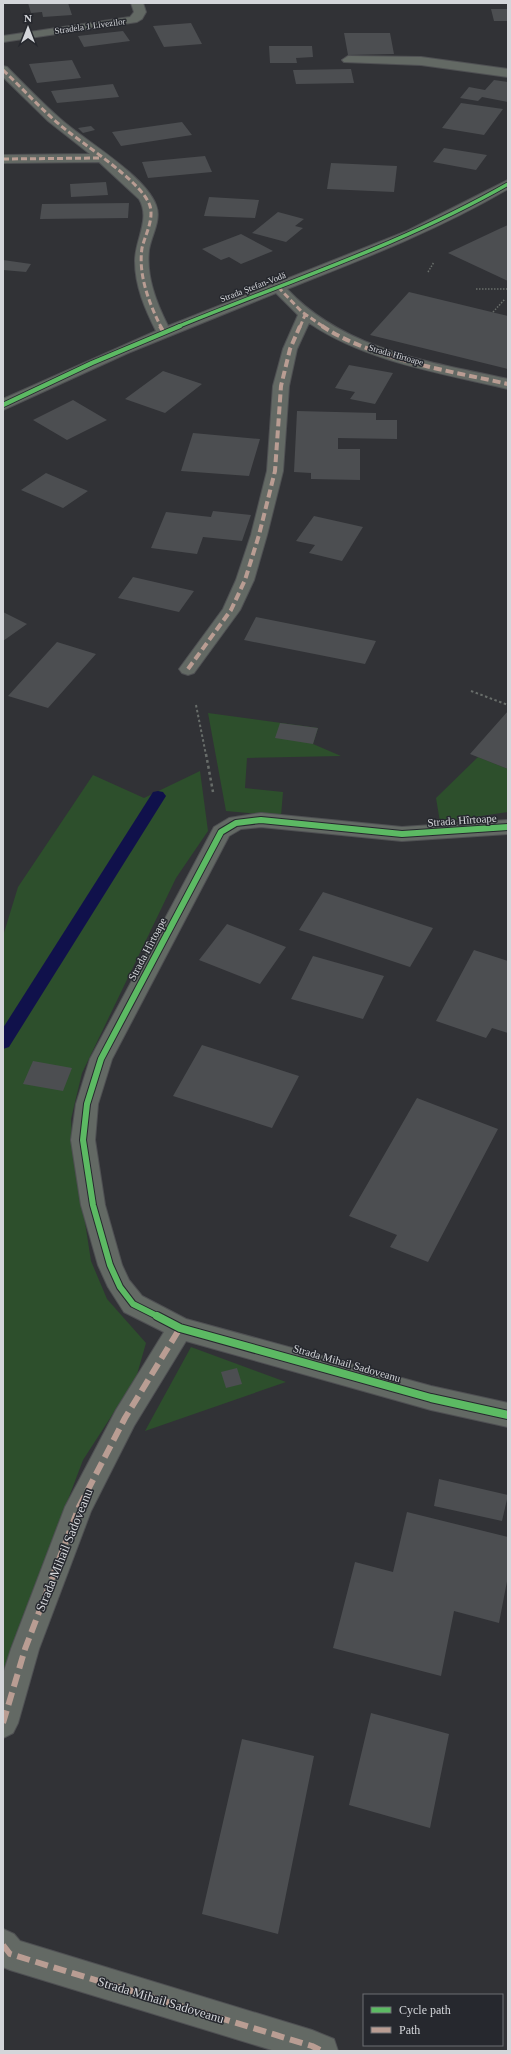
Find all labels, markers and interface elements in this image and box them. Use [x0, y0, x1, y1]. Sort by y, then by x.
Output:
north arrow [8, 8, 48, 48]
text: N [24, 12, 32, 24]
street label: Stradela 1 Livezilor [54, 16, 126, 36]
street label: Strada Ștefan-Vodă [219, 270, 287, 304]
street label: Strada Hîrtoape [367, 342, 425, 368]
street label: Strada Hîrtoape [427, 812, 497, 828]
street label: Strada Hîrtoape [125, 915, 169, 982]
street label: Strada Mihail Sadoveanu [292, 1342, 403, 1384]
street label: Strada Mihail Sadoveanu [32, 1486, 96, 1614]
street label: Strada Mihail Sadoveanu [96, 1974, 227, 2027]
legend [363, 1994, 503, 2046]
text: Cycle path [399, 2003, 451, 2017]
text: Path [399, 2023, 420, 2037]

